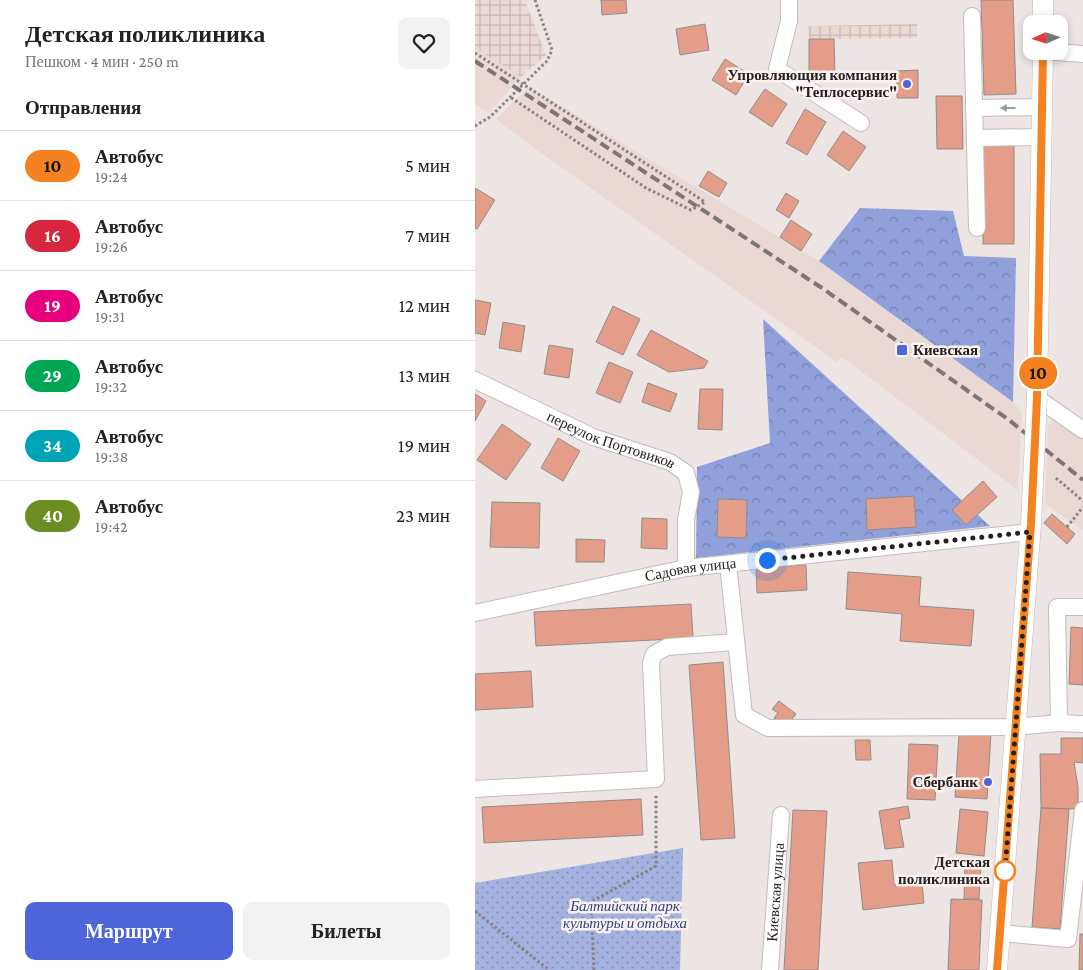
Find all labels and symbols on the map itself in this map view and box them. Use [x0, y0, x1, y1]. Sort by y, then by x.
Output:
north arrow [1023, 15, 1067, 60]
place label: Упровляющия компания "Теплосервис" [727, 67, 897, 100]
marker: Упровляющия компания "Теплосервис" [901, 78, 913, 90]
one-way arrow [1000, 104, 1016, 112]
place label: Киевская [913, 342, 978, 358]
marker: Киевская [895, 343, 909, 357]
line badge: 10 [1015, 357, 1061, 389]
street label: переулок Портовиков [544, 408, 679, 471]
your location [755, 548, 780, 573]
street label: Садовая улица [643, 555, 737, 585]
place label: Сбербанк [912, 774, 978, 790]
marker: Сбербанк [982, 776, 994, 788]
street label: Киевская улица [764, 842, 787, 942]
place label: Детская поликлиника [898, 854, 990, 887]
marker: Детская поликлиника [994, 860, 1016, 882]
park label: Балтийский парк культуры и отдыха [563, 898, 687, 931]

